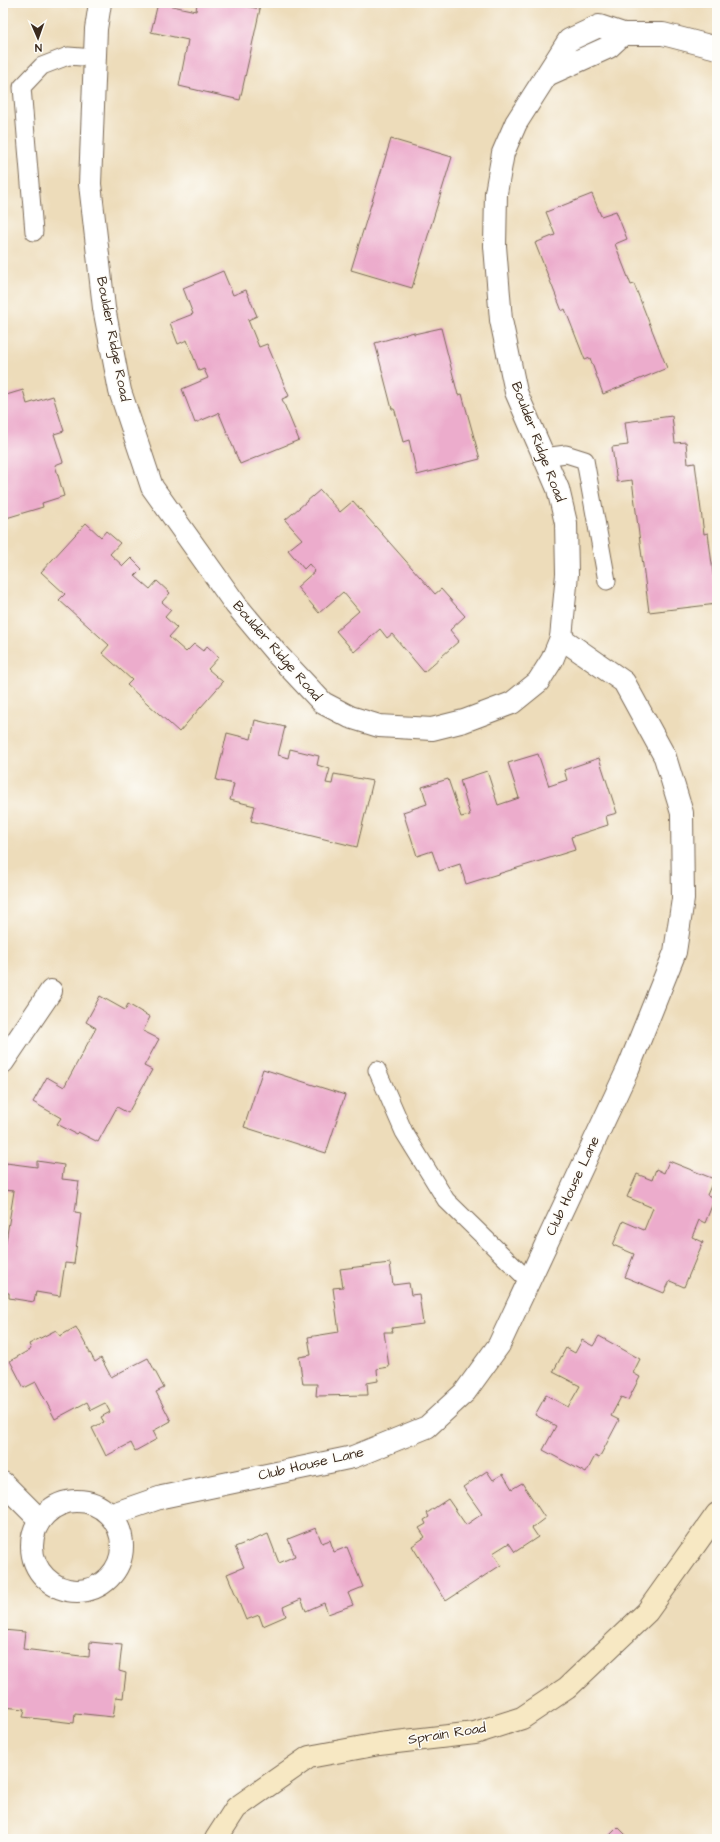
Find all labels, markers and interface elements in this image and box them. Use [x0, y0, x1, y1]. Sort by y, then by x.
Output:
north arrow [18, 18, 58, 58]
text: N [35, 40, 42, 55]
street label: Boulder Ridge Road [91, 275, 135, 403]
street label: Boulder Ridge Road [506, 379, 570, 505]
street label: Boulder Ridge Road [228, 596, 326, 706]
street label: Club House Lane [541, 1133, 605, 1239]
street label: Club House Lane [256, 1442, 366, 1486]
street label: Sprain Road [407, 1718, 487, 1750]

